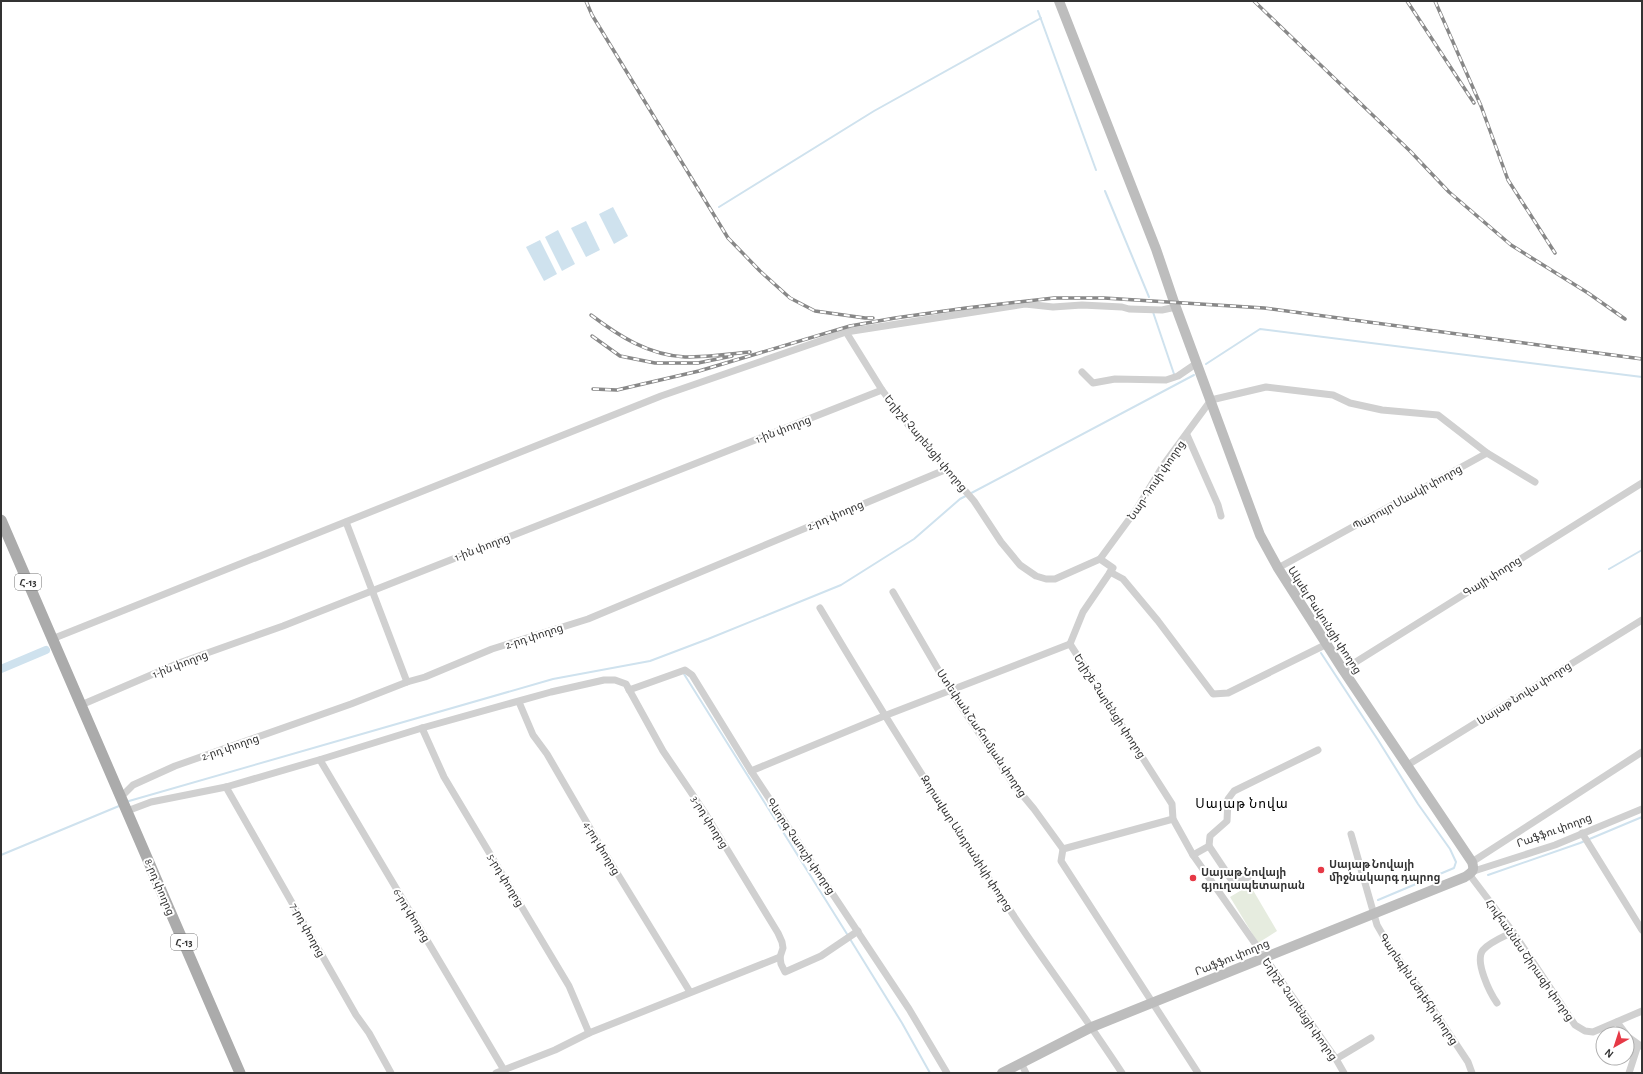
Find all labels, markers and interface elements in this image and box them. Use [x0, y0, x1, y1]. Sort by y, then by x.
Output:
street label: Եղիշե Չարենցի փողոց [881, 392, 970, 494]
street label: 1-ին փողոց [754, 413, 813, 446]
street label: Նար-Դոսի փողոց [1126, 439, 1188, 523]
street label: Պարույր Սևակի փողոց [1351, 463, 1464, 533]
street label: 2-րդ փողոց [805, 499, 865, 533]
street label: 1-ին փողոց [453, 531, 512, 564]
street label: Գայի փողոց [1461, 554, 1524, 599]
street label: Ակսել Բակունցի փողոց [1285, 564, 1364, 677]
road number: Հ-13 [15, 574, 41, 590]
street label: 2-րդ փողոց [504, 622, 565, 652]
street label: 1-ին փողոց [151, 648, 210, 681]
street label: Եղիշե Չարենցի փողոց [1071, 652, 1148, 761]
street label: Սայաթ Նովա փողոց [1475, 660, 1574, 728]
street label: Ստեփան Շահումյան փողոց [934, 667, 1029, 800]
street label: 2-րդ փողոց [200, 732, 261, 763]
street label: Զորավար Անդրանիկի փողոց [918, 773, 1015, 914]
street label: 3-րդ փողոց [688, 794, 730, 851]
street label: Գևորգ Չաուշի փողոց [764, 796, 837, 897]
district label: Սայաթ Նովա [1195, 797, 1289, 811]
street label: Րաֆֆու փողոց [1515, 812, 1594, 850]
street label: 4-րդ փողոց [580, 820, 622, 877]
street label: 5-րդ փողոց [485, 852, 526, 909]
street label: 8-րդ փողոց [142, 857, 176, 917]
place label: Սայաթ Նովայի միջնակարգ դպրոց [1329, 859, 1441, 884]
marker: Սայաթ Նովայի միջնակարգ դպրոց [1316, 865, 1326, 875]
place label: Սայաթ Նովայի գյուղապետարան [1201, 867, 1305, 892]
marker: Սայաթ Նովայի գյուղապետարան [1188, 873, 1198, 883]
street label: 6-րդ փողոց [390, 887, 432, 944]
street label: Հովհաննես Շիրազի փողոց [1483, 897, 1577, 1024]
street label: 7-րդ փողոց [287, 901, 327, 959]
street label: Գարեգին Նժդեհի փողոց [1376, 931, 1461, 1047]
road number: Հ-13 [171, 934, 197, 950]
street label: Րաֆֆու փողոց [1193, 938, 1271, 978]
street label: Եղիշե Չարենցի փողոց [1259, 956, 1340, 1063]
north arrow [1595, 1026, 1635, 1066]
text: N [1603, 1047, 1615, 1060]

